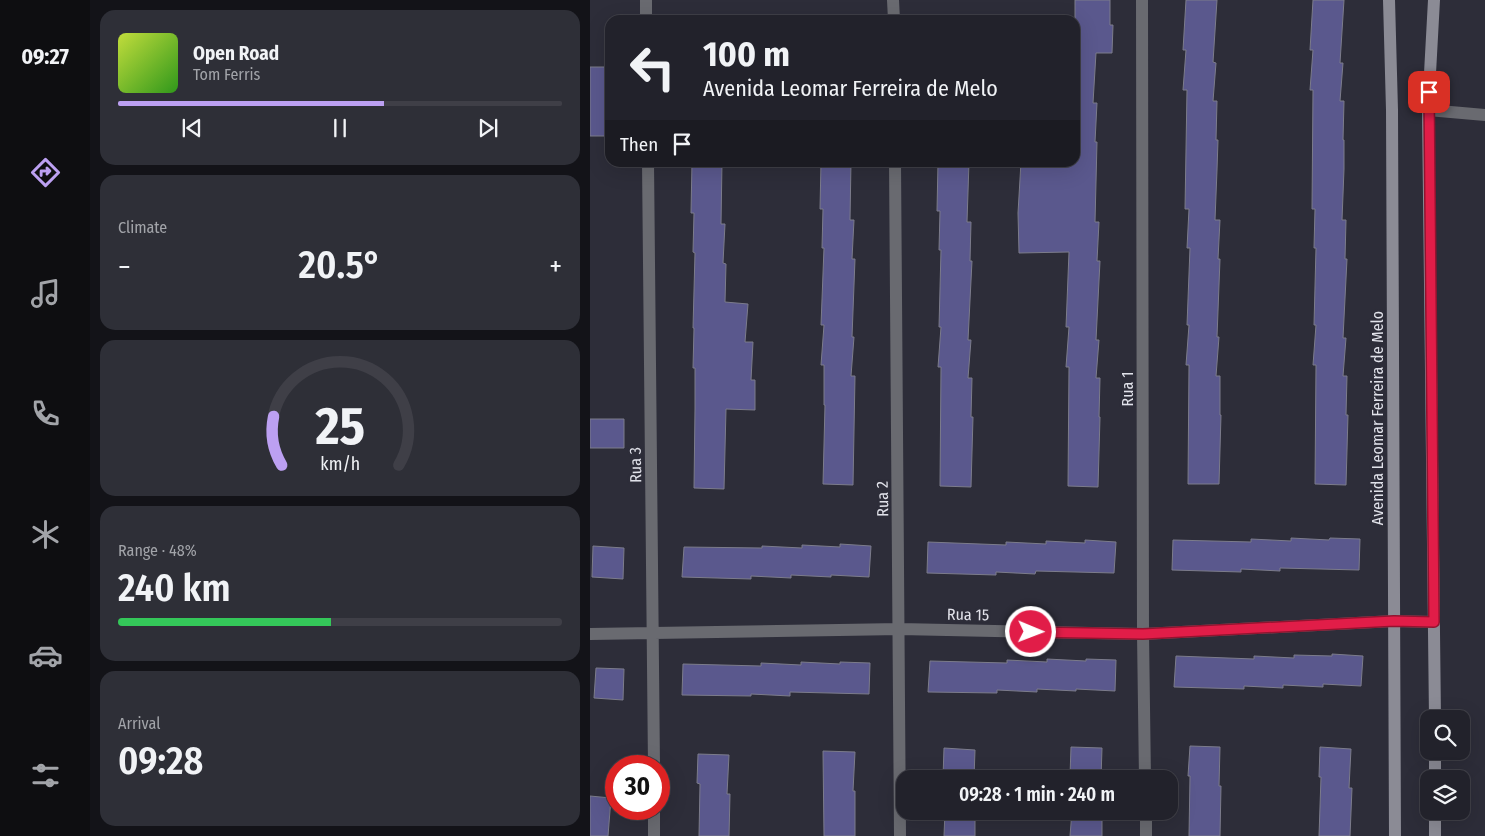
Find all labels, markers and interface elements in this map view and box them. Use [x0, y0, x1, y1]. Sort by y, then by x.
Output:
text: 100 m [703, 33, 790, 75]
icon: left [620, 35, 685, 100]
text: Open Road [193, 42, 279, 65]
text: 09:27 [21, 43, 69, 70]
text: Tom Ferris [193, 65, 260, 84]
pin [1408, 71, 1450, 113]
text: Avenida Leomar Ferreira de Melo [703, 75, 998, 102]
icon: arrive [1415, 78, 1443, 106]
icon: previous [178, 114, 206, 142]
icon: pause [326, 114, 354, 142]
icon: next [474, 114, 502, 142]
icon: arrive [668, 130, 696, 158]
text: Then [620, 133, 658, 156]
icon: directions [28, 155, 63, 190]
text: Climate [118, 218, 167, 237]
text: 20.5° [299, 242, 381, 288]
text: − [118, 250, 131, 283]
text: + [549, 250, 562, 283]
icon: music [28, 276, 63, 311]
street label: Avenida Leomar Ferreira de Melo [1368, 311, 1387, 525]
street label: Rua 1 [1118, 372, 1137, 406]
text: 25 [314, 395, 365, 458]
icon: phone [28, 396, 63, 431]
street label: Rua 3 [626, 447, 645, 483]
text: km/h [320, 453, 360, 475]
street label: Rua 2 [873, 481, 892, 517]
icon: climate [28, 517, 63, 552]
text: Range · 48% [118, 541, 197, 560]
text: 240 km [118, 565, 231, 611]
street label: Rua 15 [947, 605, 989, 624]
position arrow [1004, 605, 1056, 657]
icon: car [28, 638, 63, 673]
map controls [1420, 710, 1470, 820]
button: search [1420, 710, 1470, 760]
text: Arrival [118, 714, 160, 733]
text: 09:28 [118, 738, 203, 784]
speed limit sign: 30 [605, 755, 670, 820]
icon: filters [28, 758, 63, 793]
button: layers [1420, 770, 1470, 820]
text: 09:28 · 1 min · 240 m [959, 783, 1115, 806]

